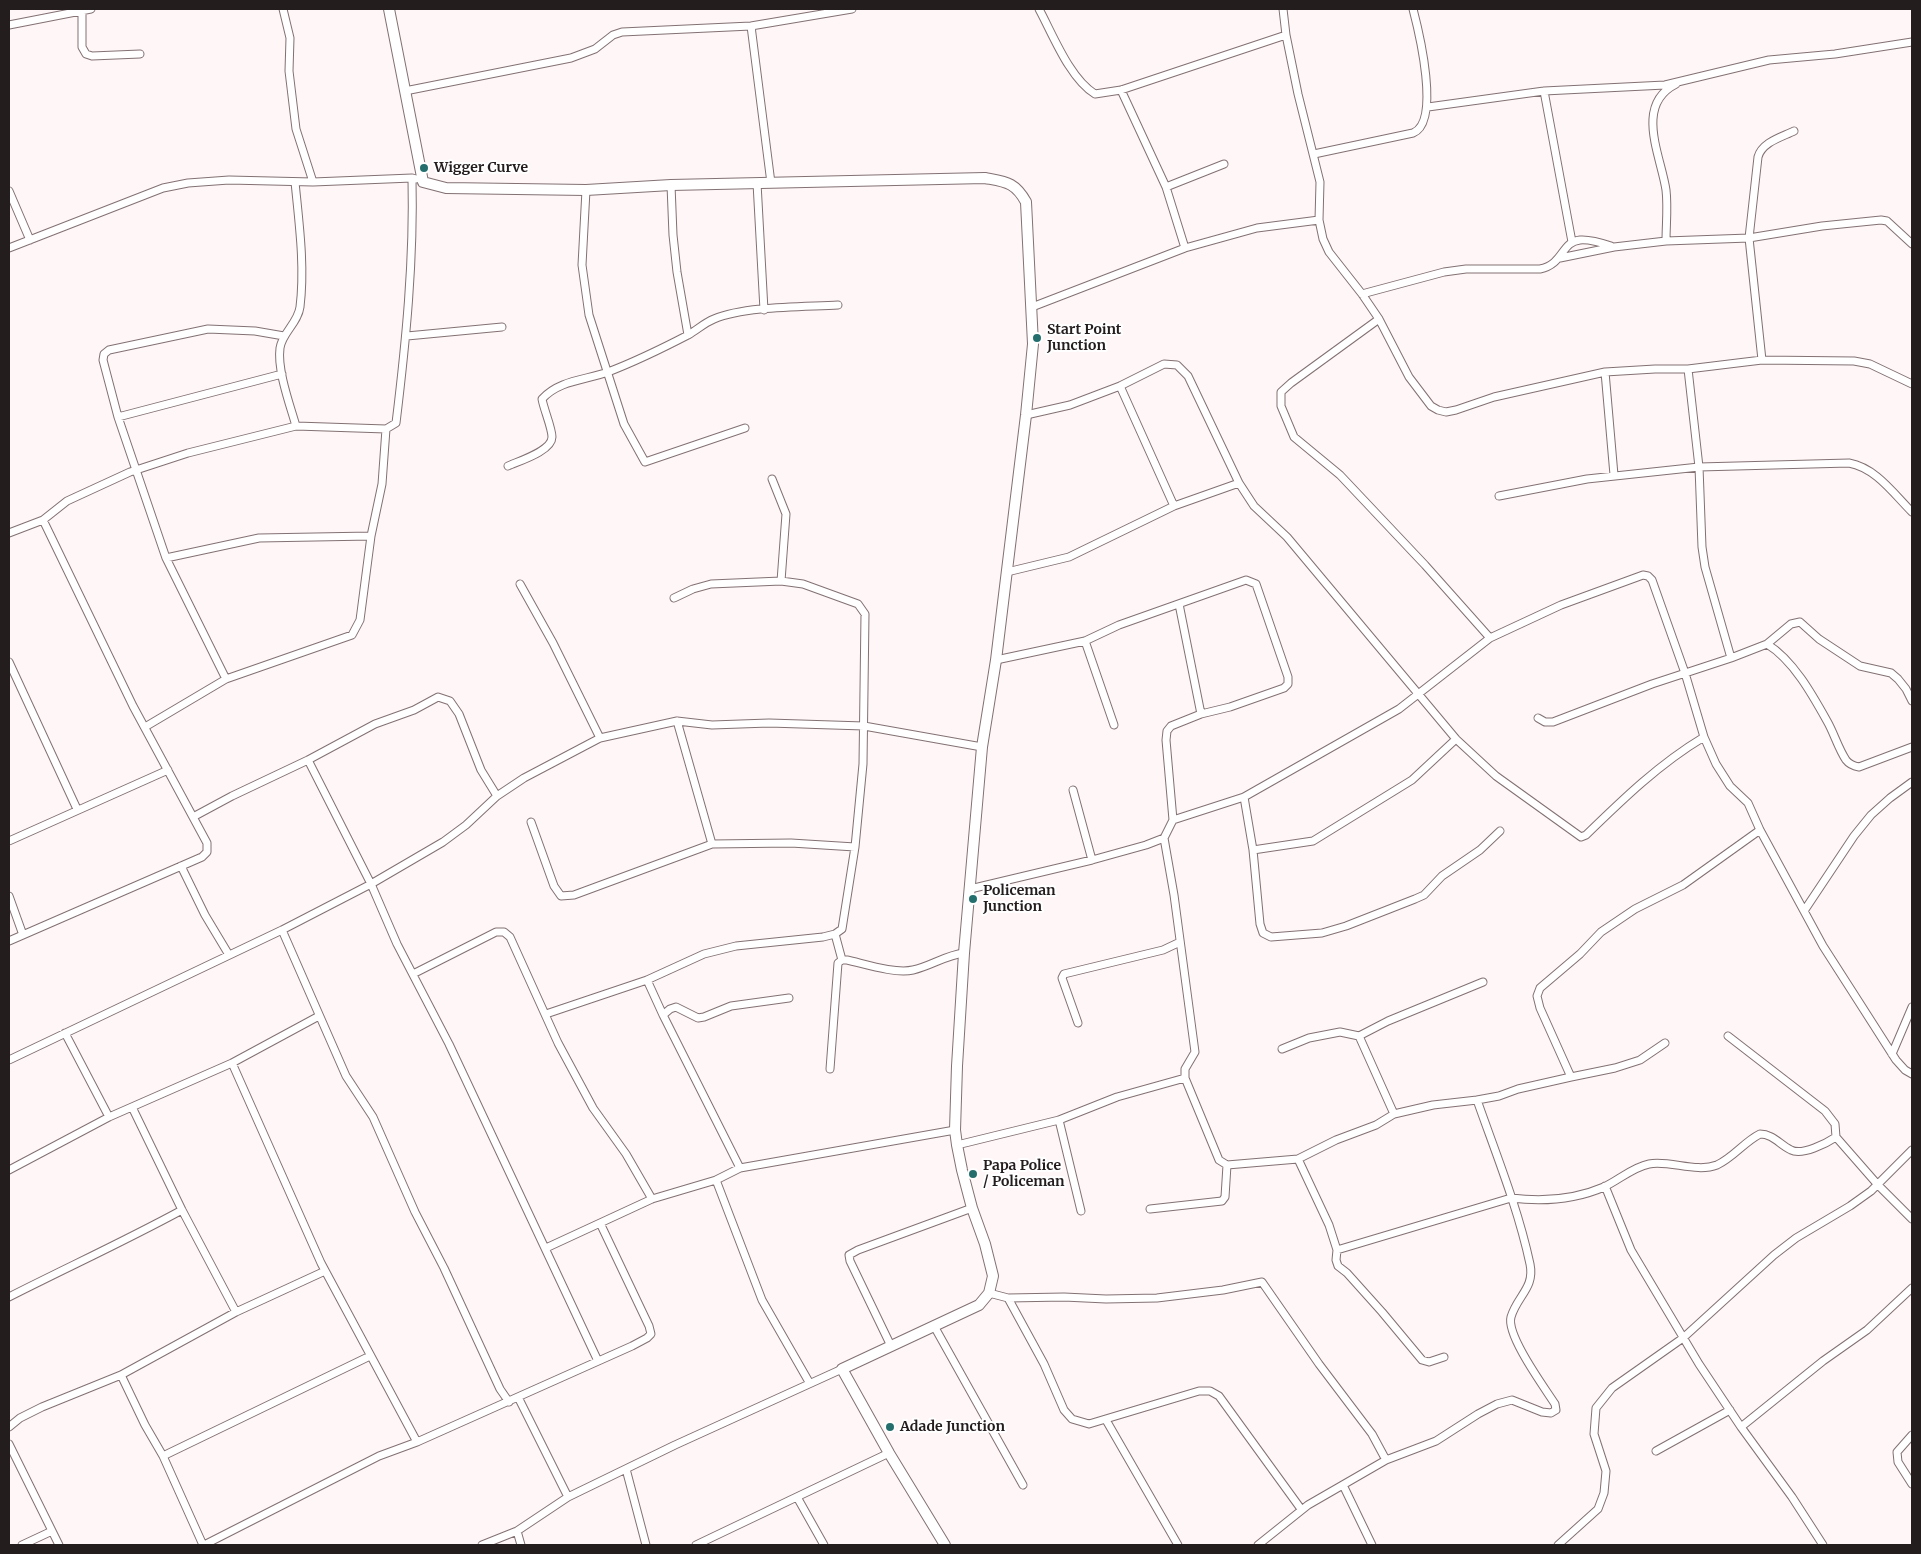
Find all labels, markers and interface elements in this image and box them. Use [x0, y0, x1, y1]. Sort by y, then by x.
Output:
place label: Wigger Curve [434, 160, 528, 176]
marker: Wigger Curve [418, 162, 430, 174]
place label: Start Point Junction [1047, 322, 1121, 354]
marker: Start Point Junction [1031, 332, 1043, 344]
place label: Policeman Junction [983, 883, 1056, 916]
marker: Policeman Junction [967, 893, 979, 905]
place label: Papa Police / Policeman [983, 1158, 1065, 1190]
marker: Papa Police / Policeman [967, 1168, 979, 1180]
place label: Adade Junction [900, 1419, 1005, 1435]
marker: Adade Junction [884, 1421, 896, 1433]

